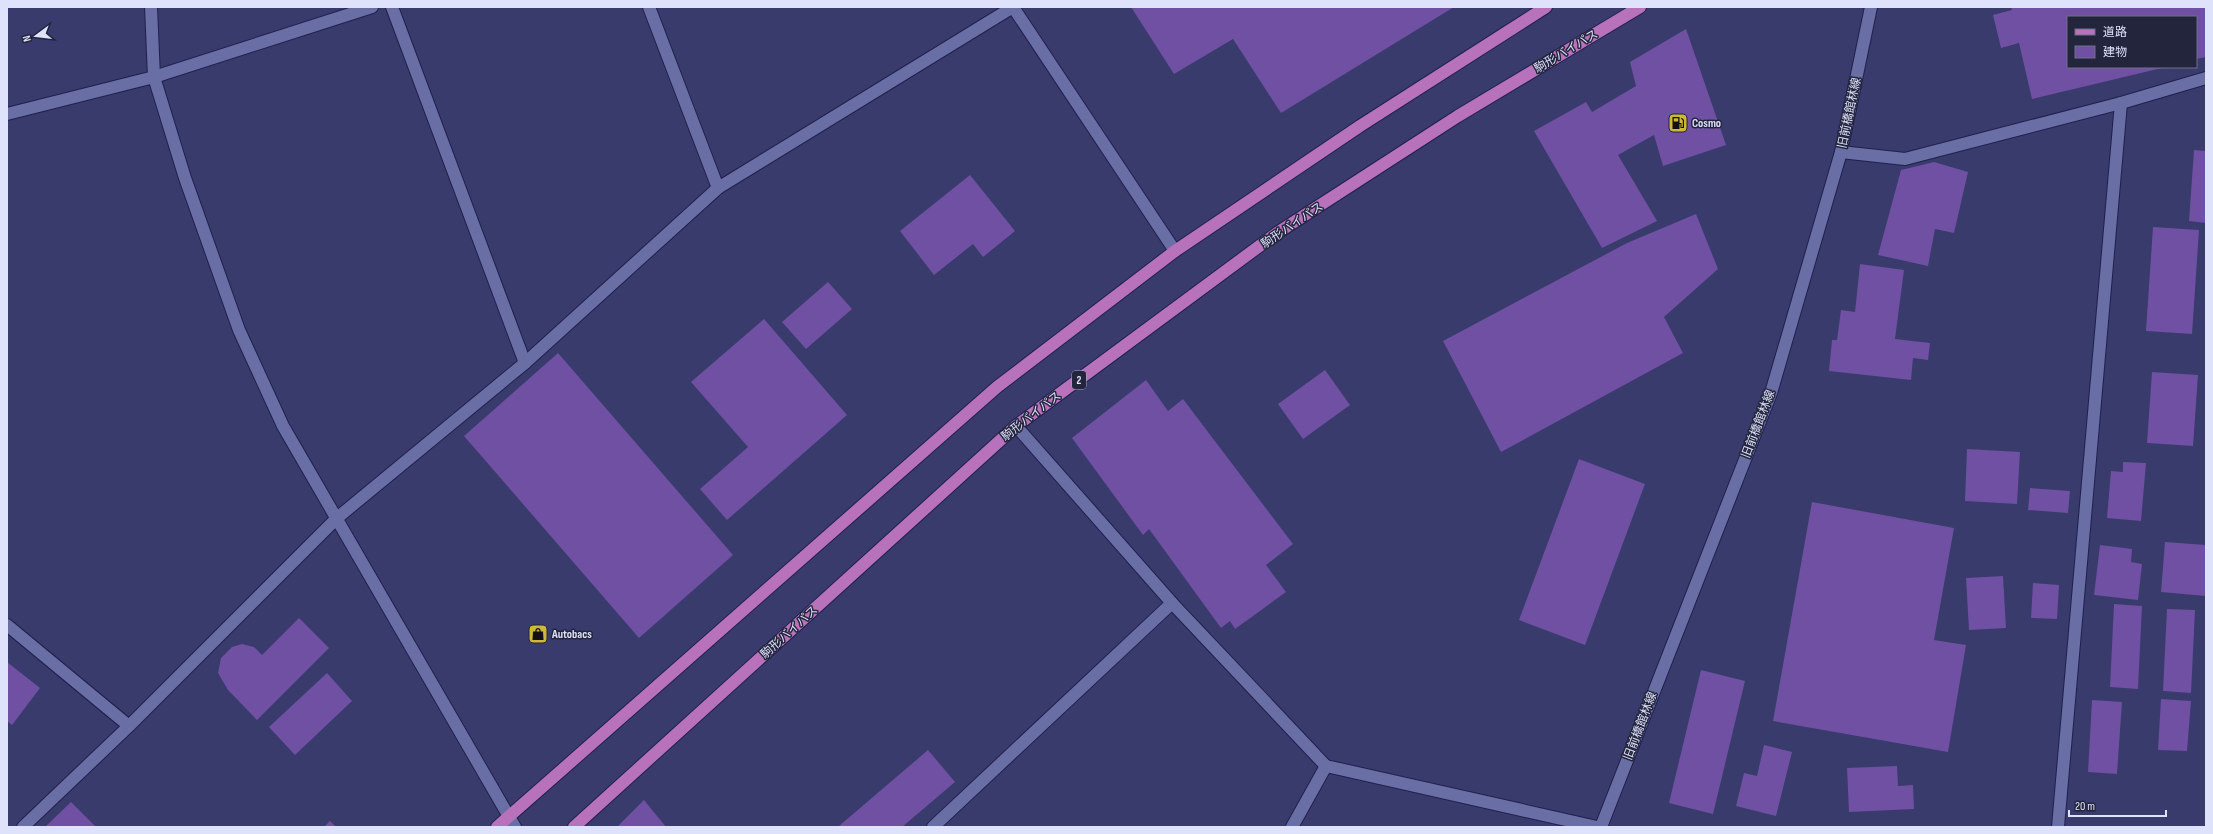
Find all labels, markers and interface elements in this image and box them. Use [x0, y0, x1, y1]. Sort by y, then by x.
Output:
north arrow [16, 16, 56, 56]
legend [2067, 16, 2197, 68]
text: 道路 [2103, 25, 2127, 40]
street label: 駒形バイパス [1532, 27, 1601, 76]
text: N [20, 34, 34, 43]
text: 建物 [2103, 45, 2127, 60]
street label: 旧前橋館林線 [1835, 76, 1864, 150]
fuel station icon: Cosmo [1667, 112, 1689, 134]
place label: Cosmo [1692, 116, 1721, 131]
street label: 駒形バイパス [1258, 199, 1326, 252]
road number: 2 [1072, 371, 1086, 389]
street label: 駒形バイパス [998, 388, 1064, 444]
street label: 旧前橋館林線 [1739, 388, 1778, 460]
street label: 駒形バイパス [758, 603, 821, 662]
shop icon: Autobacs [527, 623, 549, 645]
place label: Autobacs [551, 627, 592, 642]
street label: 旧前橋館林線 [1621, 690, 1660, 762]
scale bar [2069, 792, 2166, 818]
text: 20 m [2075, 799, 2095, 814]

